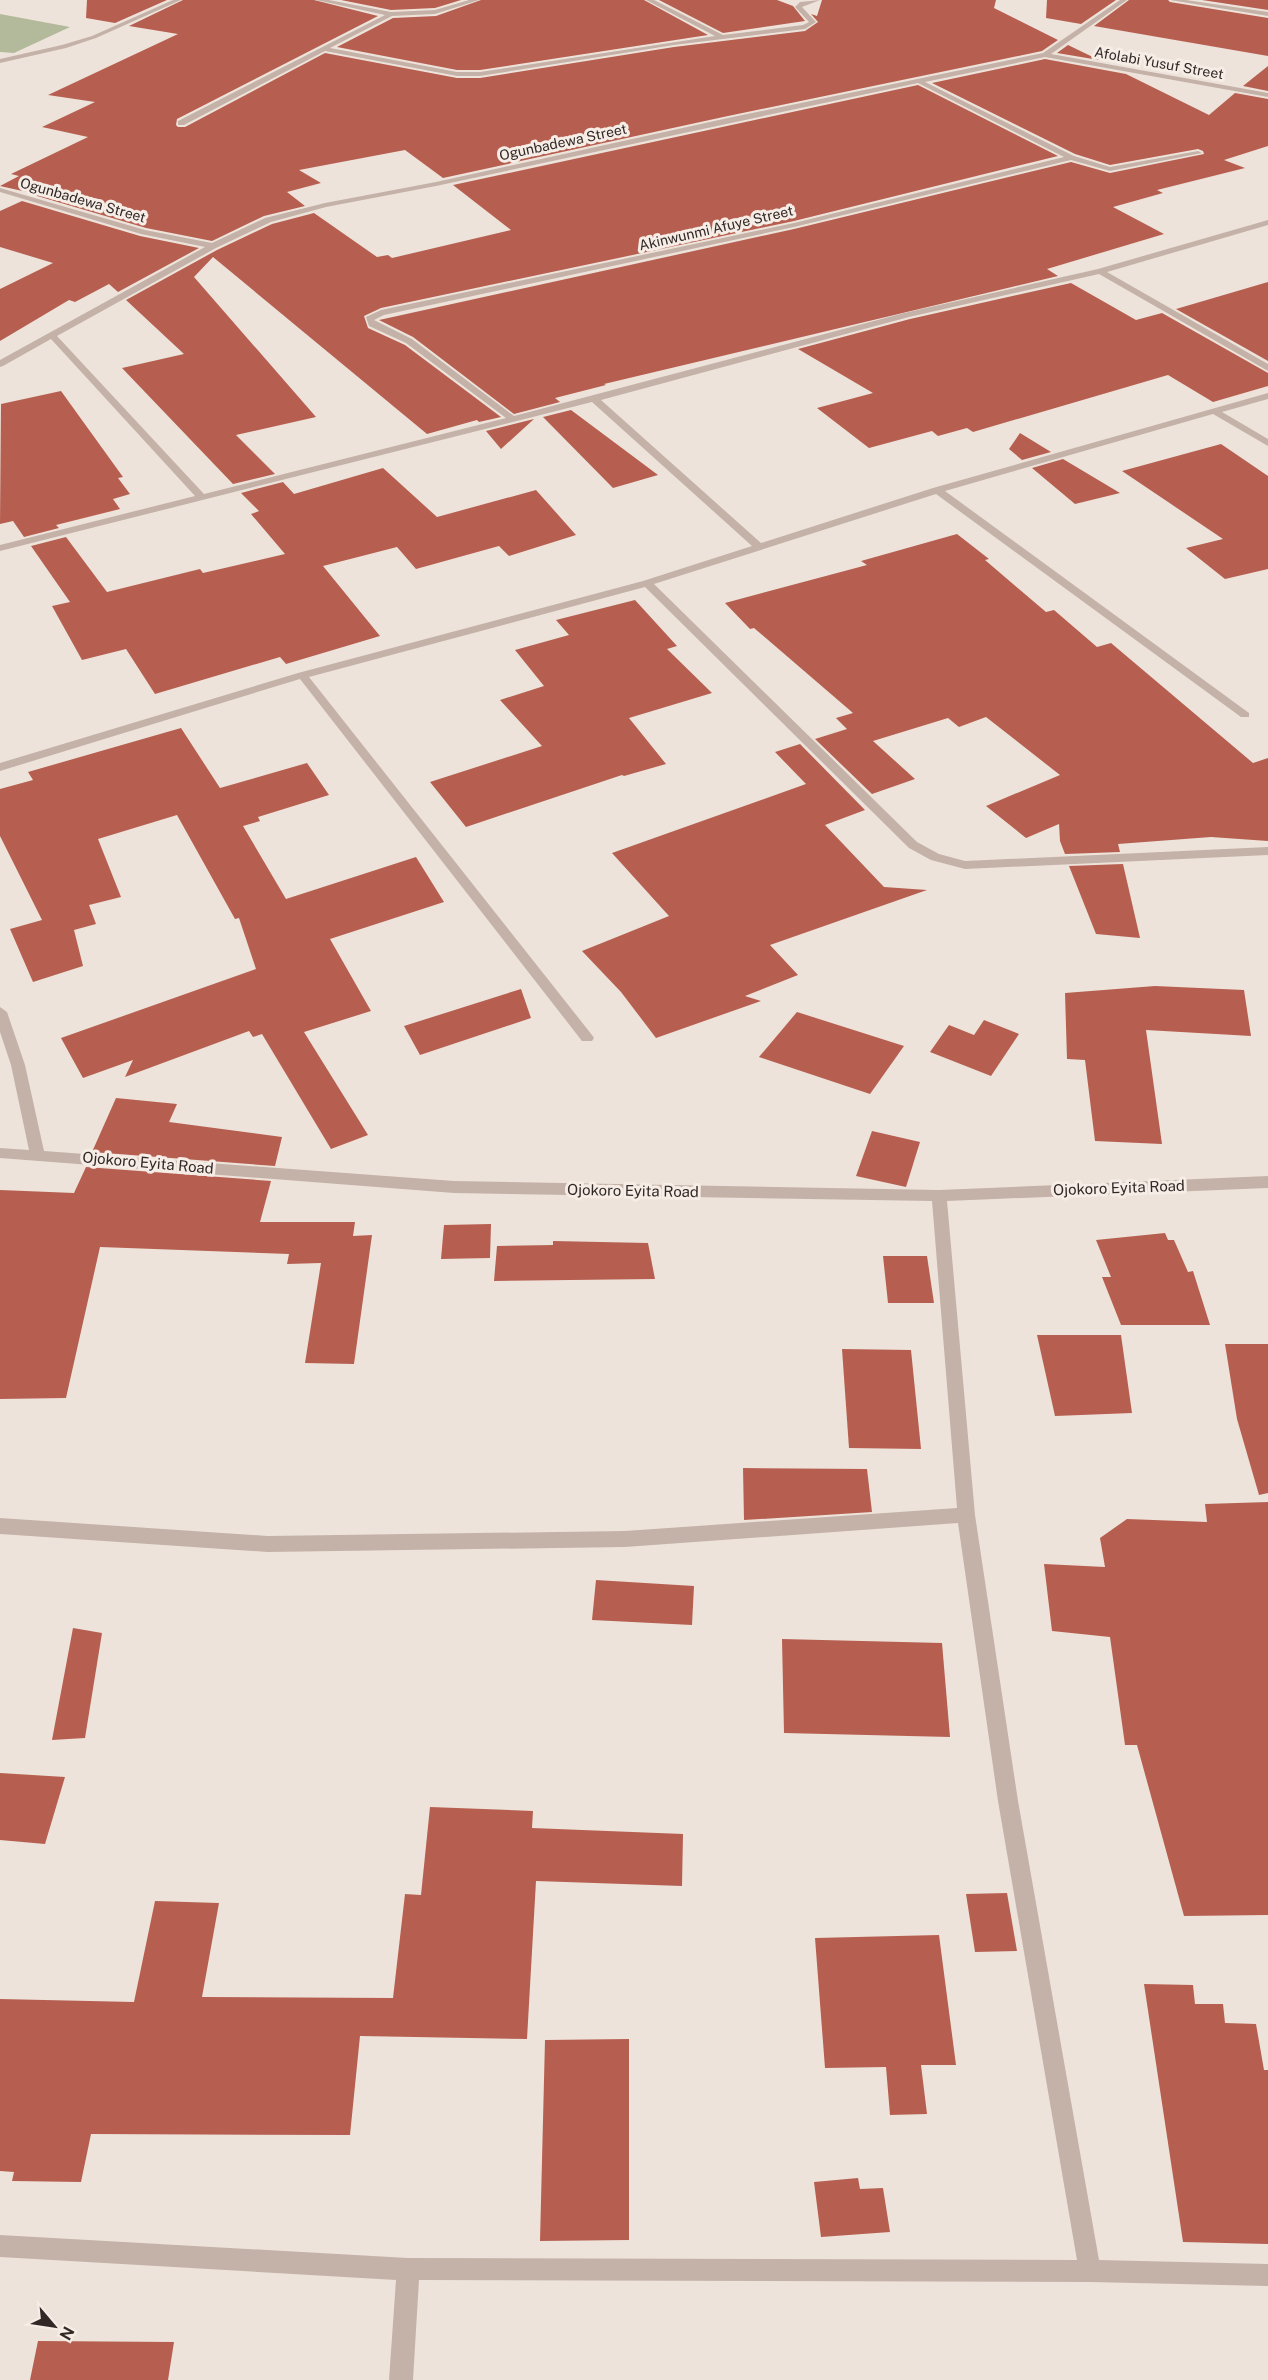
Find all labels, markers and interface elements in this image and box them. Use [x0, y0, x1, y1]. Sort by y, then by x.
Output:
street label: Afolabi Yusuf Street [1093, 44, 1225, 82]
street label: Ogunbadewa Street [498, 121, 628, 163]
street label: Ogunbadewa Street [18, 174, 148, 226]
street label: Akinwunmi Afuye Street [637, 202, 795, 254]
street label: Ojokoro Eyita Road [82, 1148, 214, 1177]
street label: Ojokoro Eyita Road [1053, 1177, 1185, 1198]
street label: Ojokoro Eyita Road [567, 1181, 699, 1200]
north arrow [24, 2296, 84, 2356]
text: N [55, 2323, 78, 2343]

